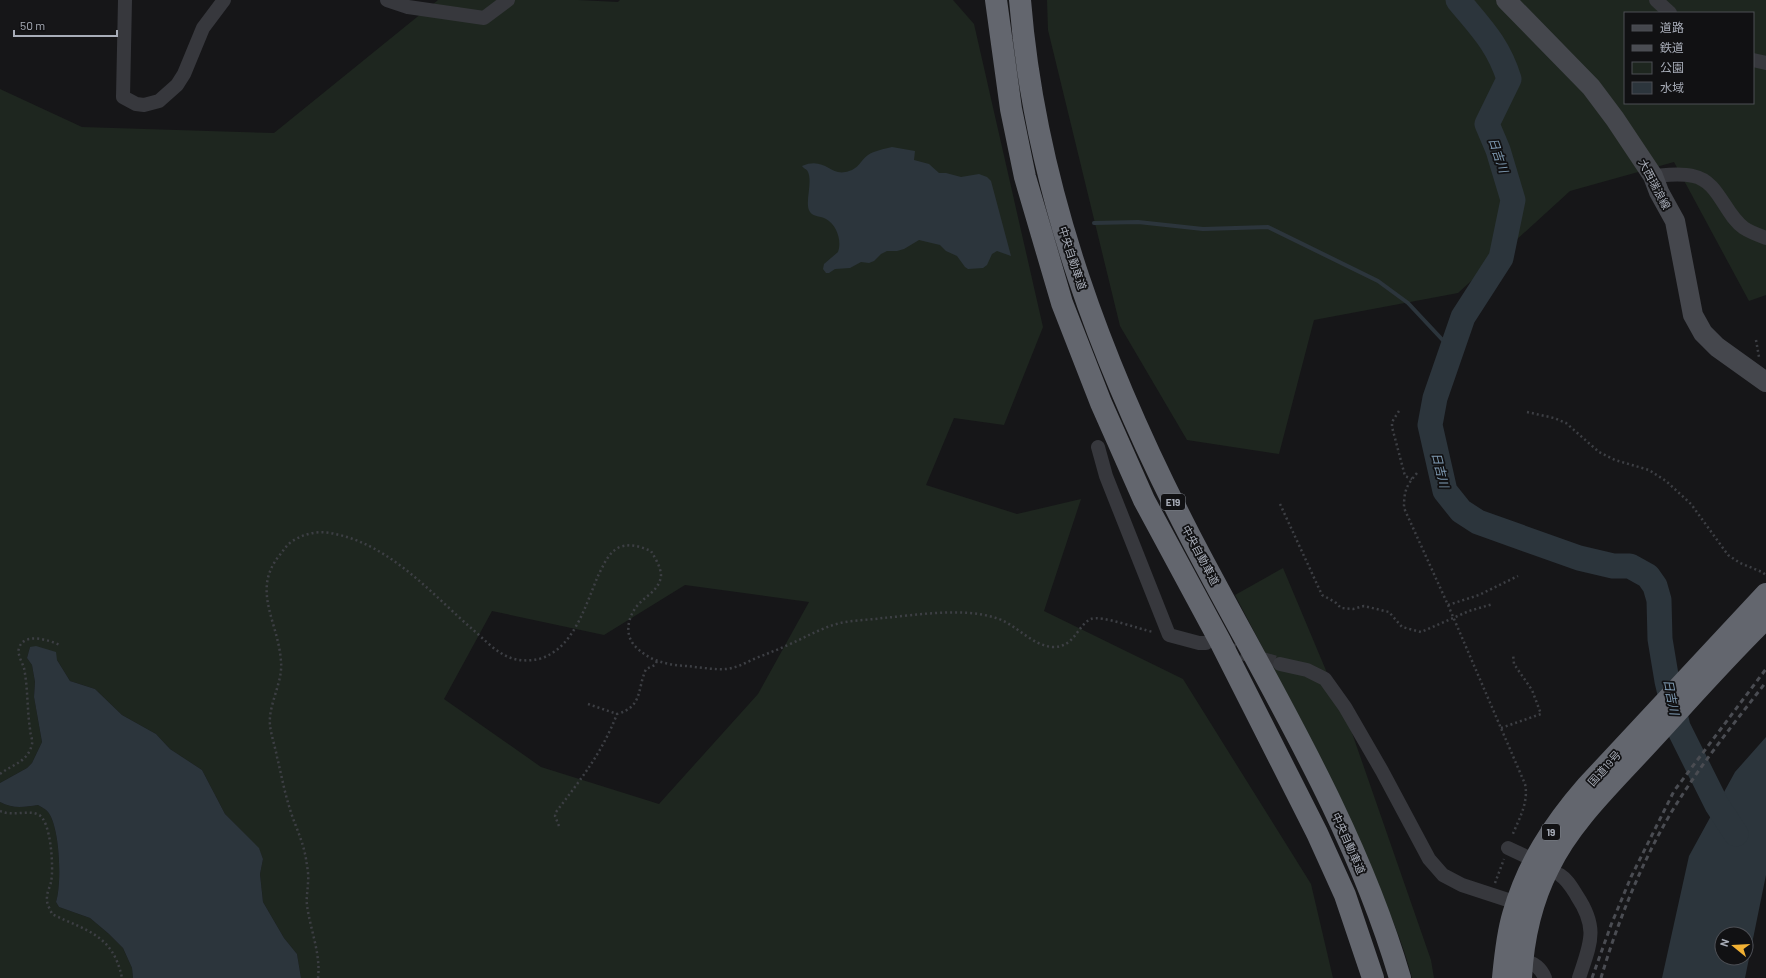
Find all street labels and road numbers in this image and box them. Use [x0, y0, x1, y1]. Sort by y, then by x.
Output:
street label: 大西瑞浪線 [1636, 157, 1674, 211]
street label: 中央自動車道 [1057, 225, 1089, 291]
road number: E19 [1161, 494, 1185, 510]
street label: 中央自動車道 [1180, 523, 1222, 587]
street label: 国道19号 [1585, 748, 1623, 788]
street label: 中央自動車道 [1330, 810, 1368, 876]
road number: 19 [1542, 824, 1560, 840]

